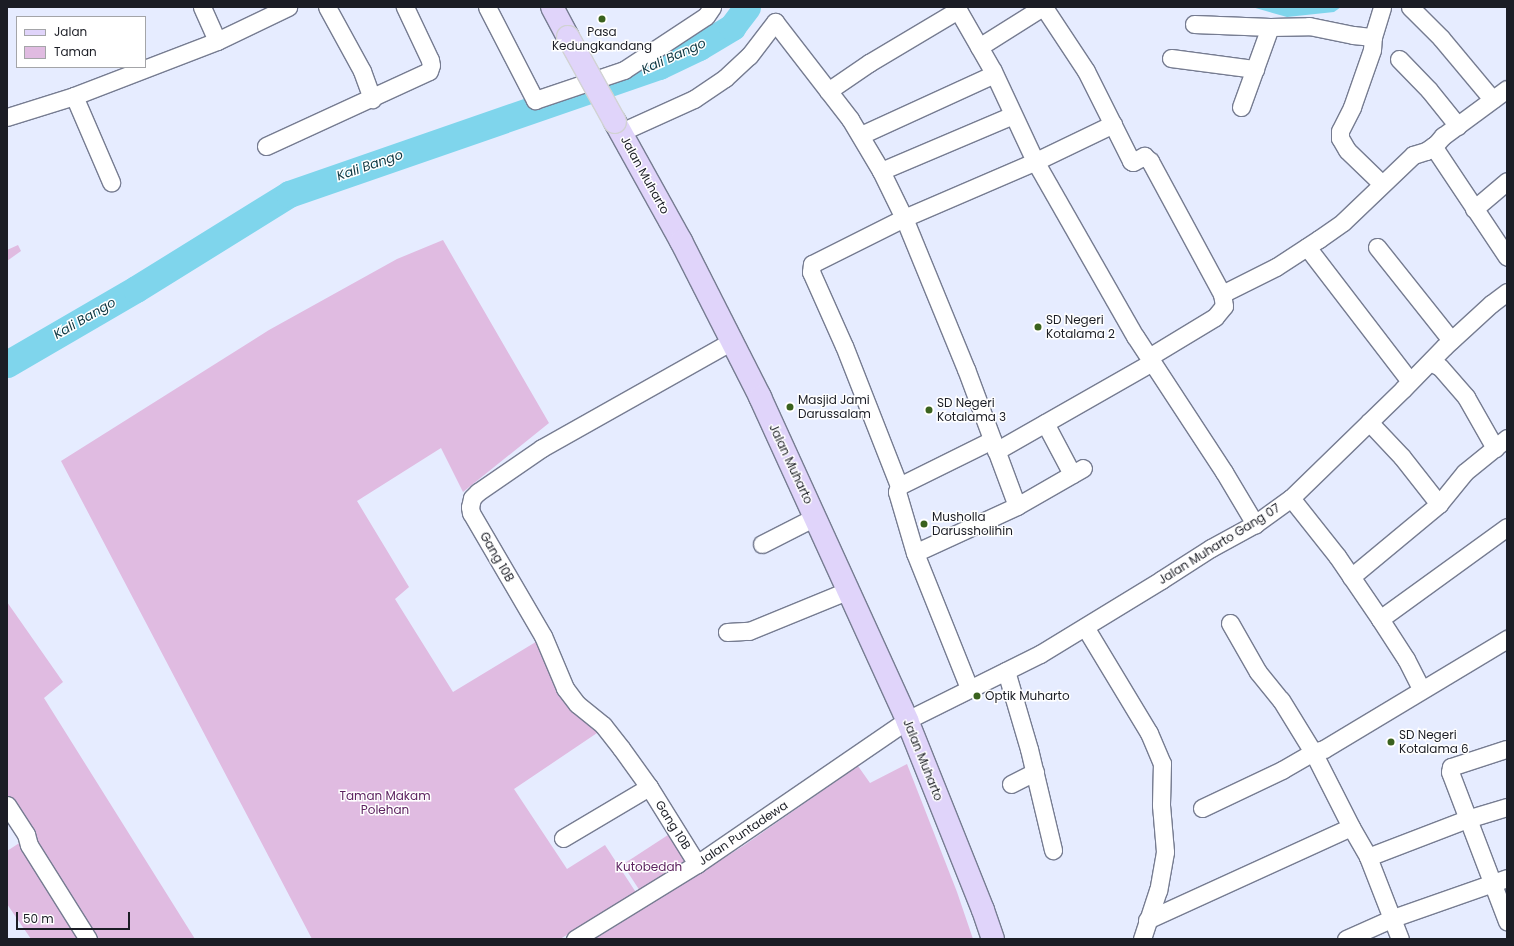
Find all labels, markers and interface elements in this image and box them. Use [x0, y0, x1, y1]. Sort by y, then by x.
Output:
marker: Pasa Kedungkandang [597, 14, 607, 24]
legend [16, 16, 146, 68]
text: Jalan [54, 23, 87, 40]
place label: Pasa Kedungkandang [552, 25, 652, 53]
water label: Kali Bango [639, 36, 709, 78]
text: Taman [54, 43, 97, 60]
street label: Jalan Muharto [618, 134, 672, 216]
water label: Kali Bango [335, 147, 405, 185]
water label: Kali Bango [51, 295, 119, 343]
place label: SD Negeri Kotalama 2 [1046, 313, 1115, 341]
marker: SD Negeri Kotalama 2 [1033, 322, 1043, 332]
place label: Masjid Jami Darussalam [798, 393, 871, 421]
place label: SD Negeri Kotalama 3 [937, 396, 1006, 424]
marker: Masjid Jami Darussalam [785, 402, 795, 412]
marker: SD Negeri Kotalama 3 [924, 405, 934, 415]
street label: Jalan Muharto [766, 422, 816, 506]
street label: Jalan Muharto Gang 07 [1156, 501, 1282, 587]
place label: Musholla Darussholihin [932, 510, 1013, 538]
marker: Musholla Darussholihin [919, 519, 929, 529]
street label: Gang 10B [477, 530, 517, 584]
place label: Optik Muharto [985, 689, 1070, 703]
marker: Optik Muharto [972, 691, 982, 701]
street label: Jalan Muharto [900, 717, 946, 803]
place label: SD Negeri Kotalama 6 [1399, 728, 1469, 756]
marker: SD Negeri Kotalama 6 [1386, 737, 1396, 747]
park label: Taman Makam Polehan [339, 789, 431, 817]
street label: Gang 10B [652, 798, 694, 852]
street label: Jalan Puntadewa [696, 798, 790, 868]
park label: Kutobedah [616, 860, 682, 874]
scale bar [18, 904, 132, 930]
text: 50 m [23, 910, 54, 927]

